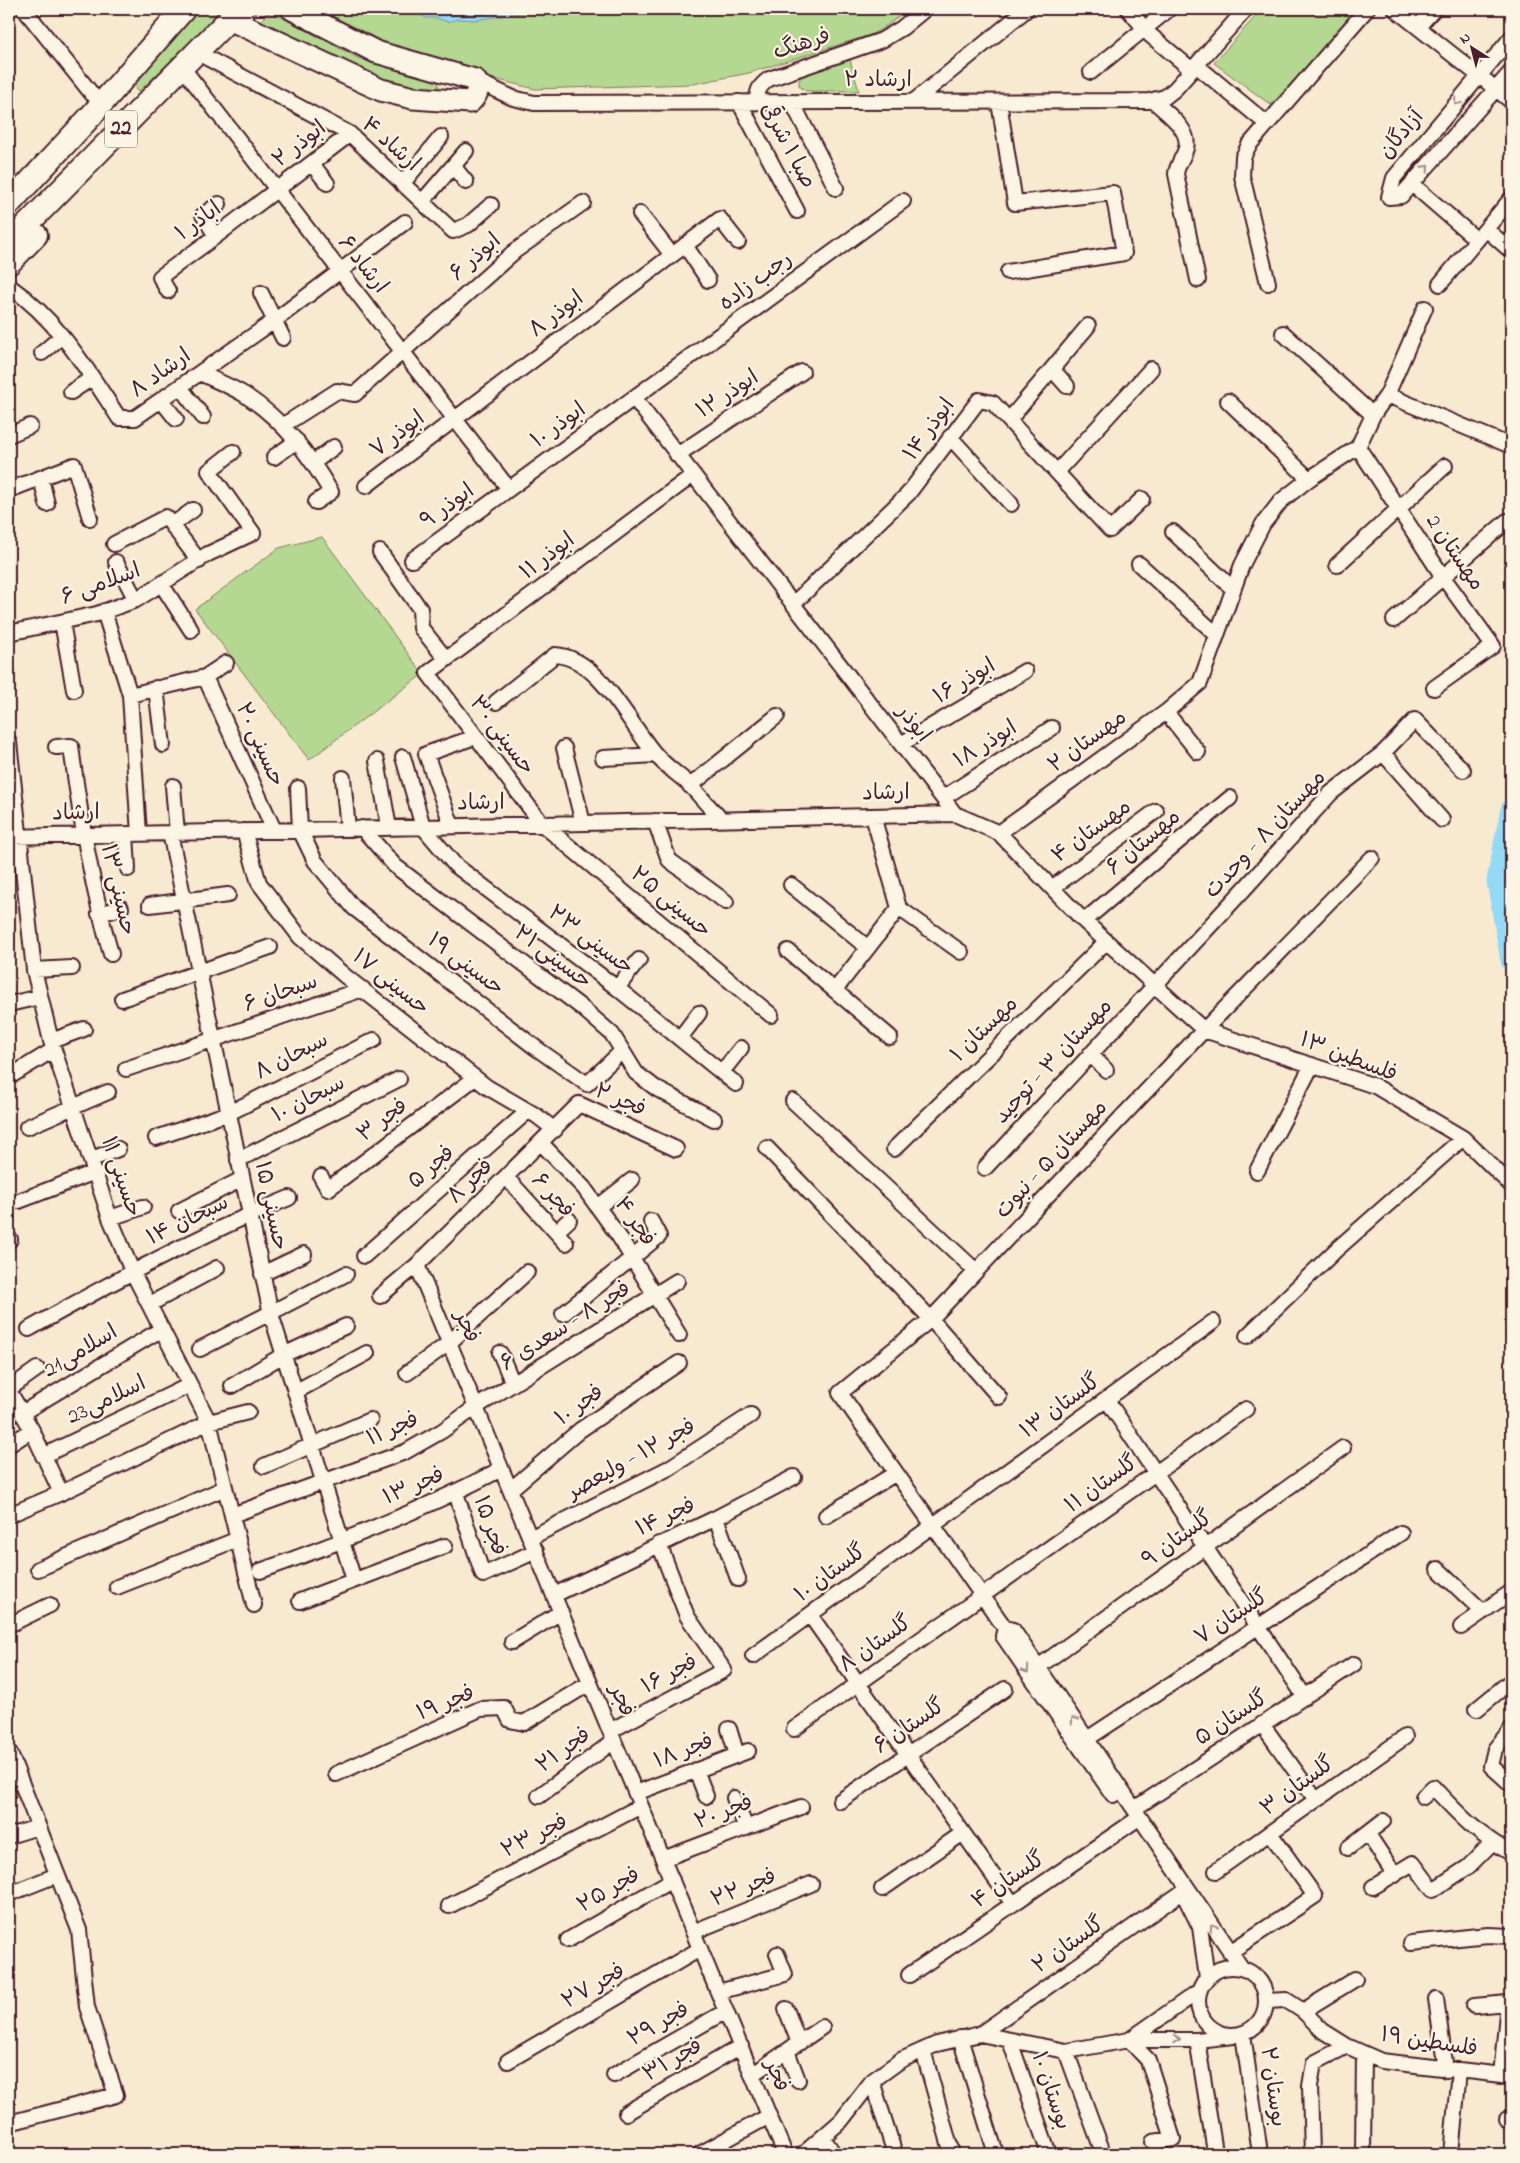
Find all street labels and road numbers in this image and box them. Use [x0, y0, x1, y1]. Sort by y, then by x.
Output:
street label: فرهنگ [769, 21, 835, 69]
street label: ارشاد ۲ [844, 65, 912, 97]
street label: صبا ۱ شرقی [751, 97, 823, 195]
street label: آزادگان [1372, 102, 1433, 167]
road number: 22 [105, 110, 137, 148]
street label: ارشاد ۴ [353, 110, 427, 180]
street label: ابوذر ۲ [266, 114, 334, 176]
street label: اباذر ۱ [169, 194, 229, 250]
street label: ابوذر ۶ [443, 226, 509, 290]
street label: ارشاد ۶ [329, 229, 395, 301]
street label: رجب زاده [713, 244, 799, 320]
street label: ابوذر ۸ [523, 284, 591, 346]
street label: ارشاد ۸ [124, 341, 198, 407]
street label: ابوذر ۱۲ [690, 363, 766, 427]
street label: ابوذر ۱۴ [896, 392, 964, 468]
street label: ابوذر ۱۰ [525, 395, 593, 457]
street label: ابوذر ۷ [364, 404, 432, 466]
street label: ابوذر ۹ [414, 476, 482, 538]
street label: مهستان 2 [1417, 508, 1491, 598]
street label: ابوذر ۱۱ [513, 525, 583, 589]
street label: اسلامی ۶ [57, 556, 145, 614]
street label: ابوذر ۱۶ [928, 651, 1002, 713]
street label: حسینی ۳۰ [460, 689, 542, 783]
street label: ابوذر [887, 696, 938, 750]
street label: حسینی ۲۰ [226, 698, 292, 792]
street label: مهستان ۲ [1042, 702, 1134, 782]
street label: ابوذر ۱۸ [948, 713, 1024, 777]
street label: مهستان ۸ - وحدت [1198, 763, 1334, 907]
street label: ارشاد [862, 778, 910, 810]
street label: ارشاد [457, 788, 505, 820]
street label: مهستان ۴ [1045, 792, 1139, 872]
street label: ارشاد [52, 798, 100, 830]
street label: مهستان ۶ [1100, 802, 1188, 884]
street label: حسینی ۱۳ [91, 841, 143, 939]
street label: حسینی ۲۵ [622, 859, 718, 947]
street label: حسینی ۲۳ [540, 898, 640, 984]
street label: حسینی ۲۱ [506, 918, 598, 998]
street label: حسینی ۱۹ [420, 925, 510, 1005]
street label: حسینی ۱۷ [345, 942, 435, 1024]
street label: سبحان ۶ [239, 966, 323, 1022]
street label: مهستان ۱ [944, 989, 1026, 1071]
street label: مهستان ۳ - توحید [987, 992, 1121, 1132]
street label: سبحان ۸ [250, 1025, 334, 1089]
street label: فلسطین ۱۳ [1295, 1025, 1401, 1091]
street label: سبحان ۱۰ [267, 1068, 351, 1132]
street label: فجر ۲ [589, 1076, 651, 1126]
street label: فجر ۳ [351, 1091, 415, 1151]
street label: مهستان ۵ - نبوت [988, 1093, 1116, 1227]
street label: حسینی ۱۱ [91, 1132, 149, 1222]
street label: فجر ۵ [401, 1138, 463, 1198]
street label: فجر ۸ [441, 1152, 501, 1212]
street label: حسینی ۱۵ [245, 1158, 295, 1254]
street label: فجر ۶ [523, 1166, 581, 1226]
street label: سبحان ۱۴ [141, 1187, 235, 1255]
street label: فجر ۴ [605, 1190, 663, 1254]
street label: فجر ۸ - سعدی ۶ [494, 1274, 638, 1380]
street label: فجر [444, 1304, 487, 1348]
street label: اسلامی21 [38, 1317, 124, 1387]
street label: گلستان ۱۳ [1014, 1367, 1108, 1447]
street label: اسلامی23 [62, 1368, 152, 1434]
street label: فجر ۱۰ [549, 1377, 611, 1435]
street label: فجر ۱۱ [362, 1404, 424, 1456]
street label: فجر ۱۲ - ولیعصر [560, 1411, 702, 1509]
street label: گلستان ۱۱ [1059, 1448, 1145, 1522]
street label: فجر ۱۳ [378, 1460, 450, 1514]
street label: فجر ۱۴ [631, 1490, 701, 1546]
street label: فجر ۱۵ [464, 1492, 514, 1560]
street label: گلستان ۹ [1136, 1503, 1220, 1577]
street label: گلستان ۱۰ [788, 1537, 874, 1611]
street label: گلستان ۷ [1189, 1582, 1275, 1654]
street label: گلستان ۸ [833, 1608, 919, 1682]
street label: فجر ۱۶ [636, 1647, 704, 1703]
street label: فجر ۱۹ [412, 1678, 480, 1730]
street label: فجر [599, 1678, 642, 1722]
street label: گلستان ۵ [1189, 1683, 1275, 1755]
street label: گلستان ۶ [868, 1691, 952, 1763]
street label: فجر ۲۱ [530, 1720, 598, 1782]
street label: فجر ۱۸ [649, 1726, 719, 1778]
street label: گلستان ۳ [1254, 1749, 1342, 1825]
street label: فجر ۲۰ [690, 1787, 758, 1839]
street label: فجر ۲۳ [496, 1807, 574, 1867]
street label: گلستان ۴ [965, 1844, 1053, 1918]
street label: فجر ۲۵ [571, 1860, 647, 1922]
street label: فجر ۲۲ [706, 1861, 782, 1917]
street label: گلستان ۲ [1026, 1909, 1112, 1983]
street label: فجر ۲۷ [556, 1956, 632, 2018]
street label: فجر ۲۹ [622, 1994, 696, 2056]
street label: فلسطین ۱۹ [1378, 2020, 1480, 2066]
street label: فجر ۳۱ [637, 2031, 709, 2091]
street label: بوستان ۲ [1251, 2045, 1293, 2129]
street label: بوستان ۱۰ [1022, 2048, 1078, 2134]
street label: فجر [754, 2053, 797, 2097]

